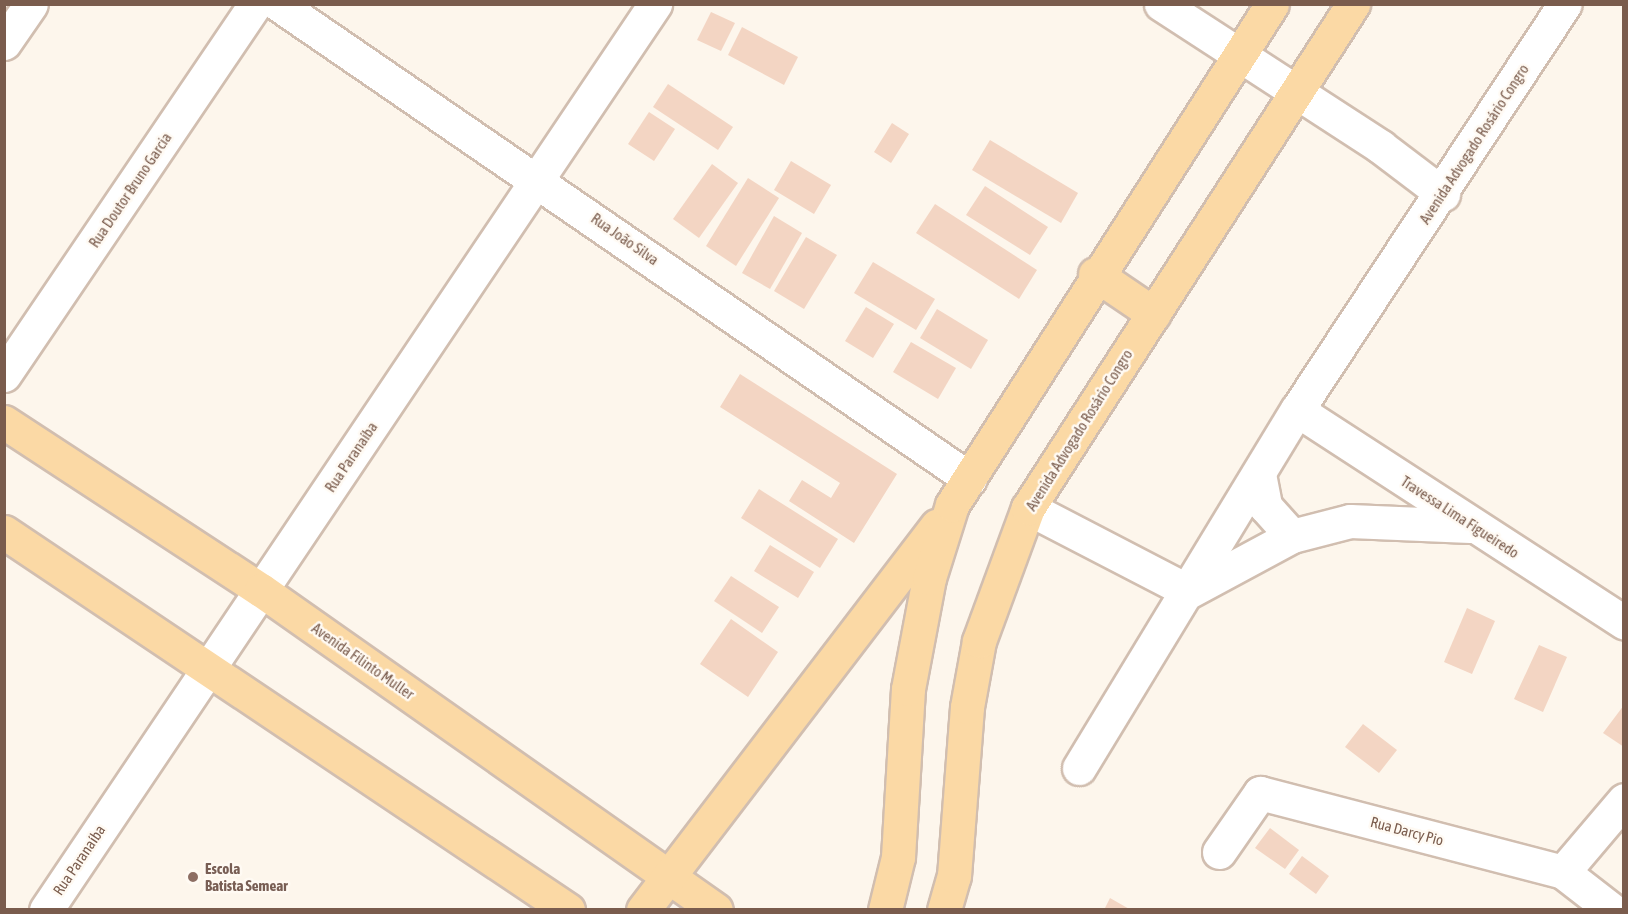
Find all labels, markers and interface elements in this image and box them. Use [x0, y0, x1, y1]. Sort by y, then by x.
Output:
street label: Avenida Advogado Rosário Congro [1416, 61, 1532, 227]
street label: Rua Doutor Bruno Garcia [85, 129, 175, 251]
street label: Rua João Silva [588, 209, 662, 269]
street label: Avenida Advogado Rosário Congro [1022, 346, 1136, 514]
street label: Rua Paranaíba [321, 419, 381, 495]
street label: Travessa Lima Figueiredo [1398, 472, 1522, 562]
street label: Avenida Filinto Muller [308, 619, 418, 703]
street label: Rua Darcy Pio [1368, 813, 1446, 849]
street label: Rua Paranaíba [49, 822, 109, 898]
place label: Escola Batista Semear [205, 859, 288, 894]
marker: Escola Batista Semear [186, 870, 200, 884]

